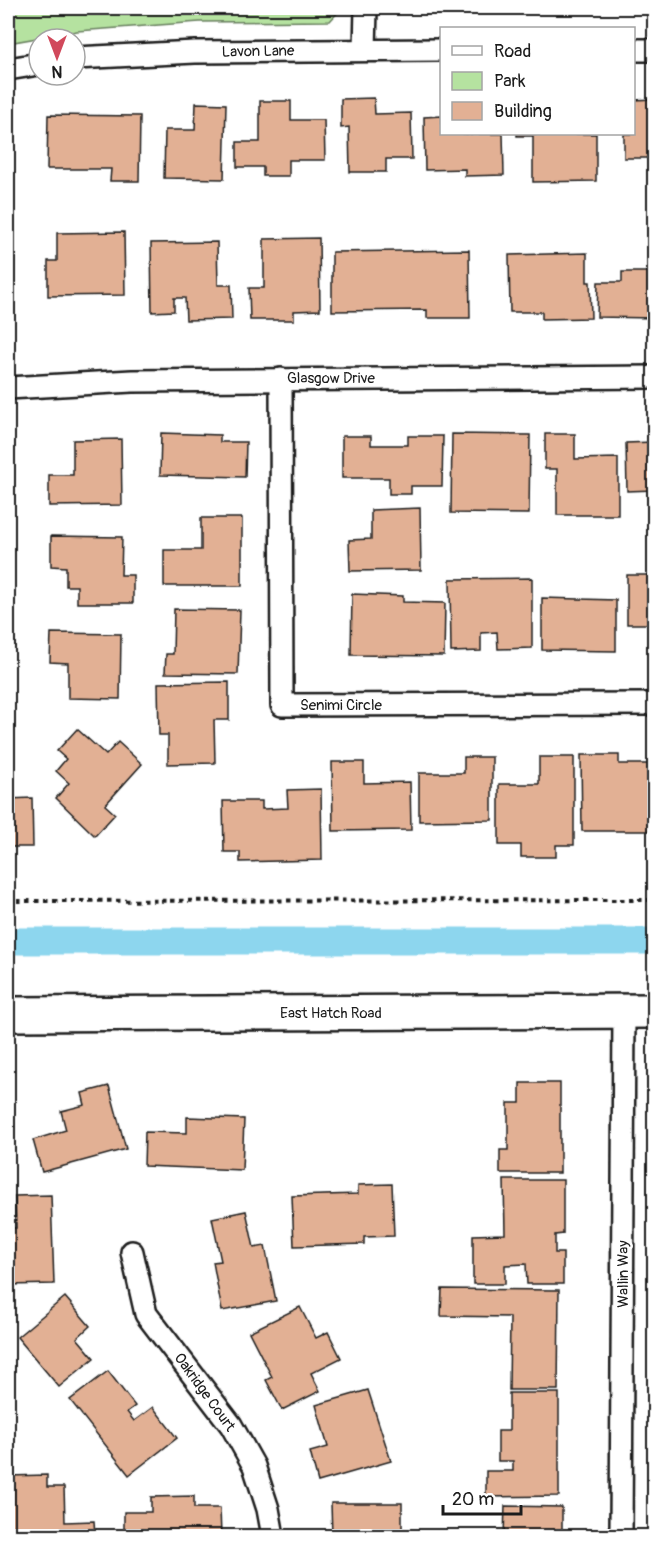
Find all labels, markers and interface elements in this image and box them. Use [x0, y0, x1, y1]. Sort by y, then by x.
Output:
north arrow [27, 27, 87, 87]
legend [440, 27, 635, 135]
text: Road [494, 40, 531, 63]
street label: Lavon Lane [221, 41, 295, 62]
text: N [51, 61, 62, 81]
text: Park [494, 70, 526, 93]
text: Building [494, 100, 552, 123]
street label: Glasgow Drive [287, 369, 376, 388]
street label: Senimi Circle [300, 696, 382, 715]
street label: East Hatch Road [280, 1004, 382, 1023]
street label: Wallin Way [614, 1240, 633, 1308]
street label: Oakridge Court [170, 1349, 240, 1436]
scale bar [443, 1478, 521, 1516]
text: 20 m [452, 1488, 494, 1511]

